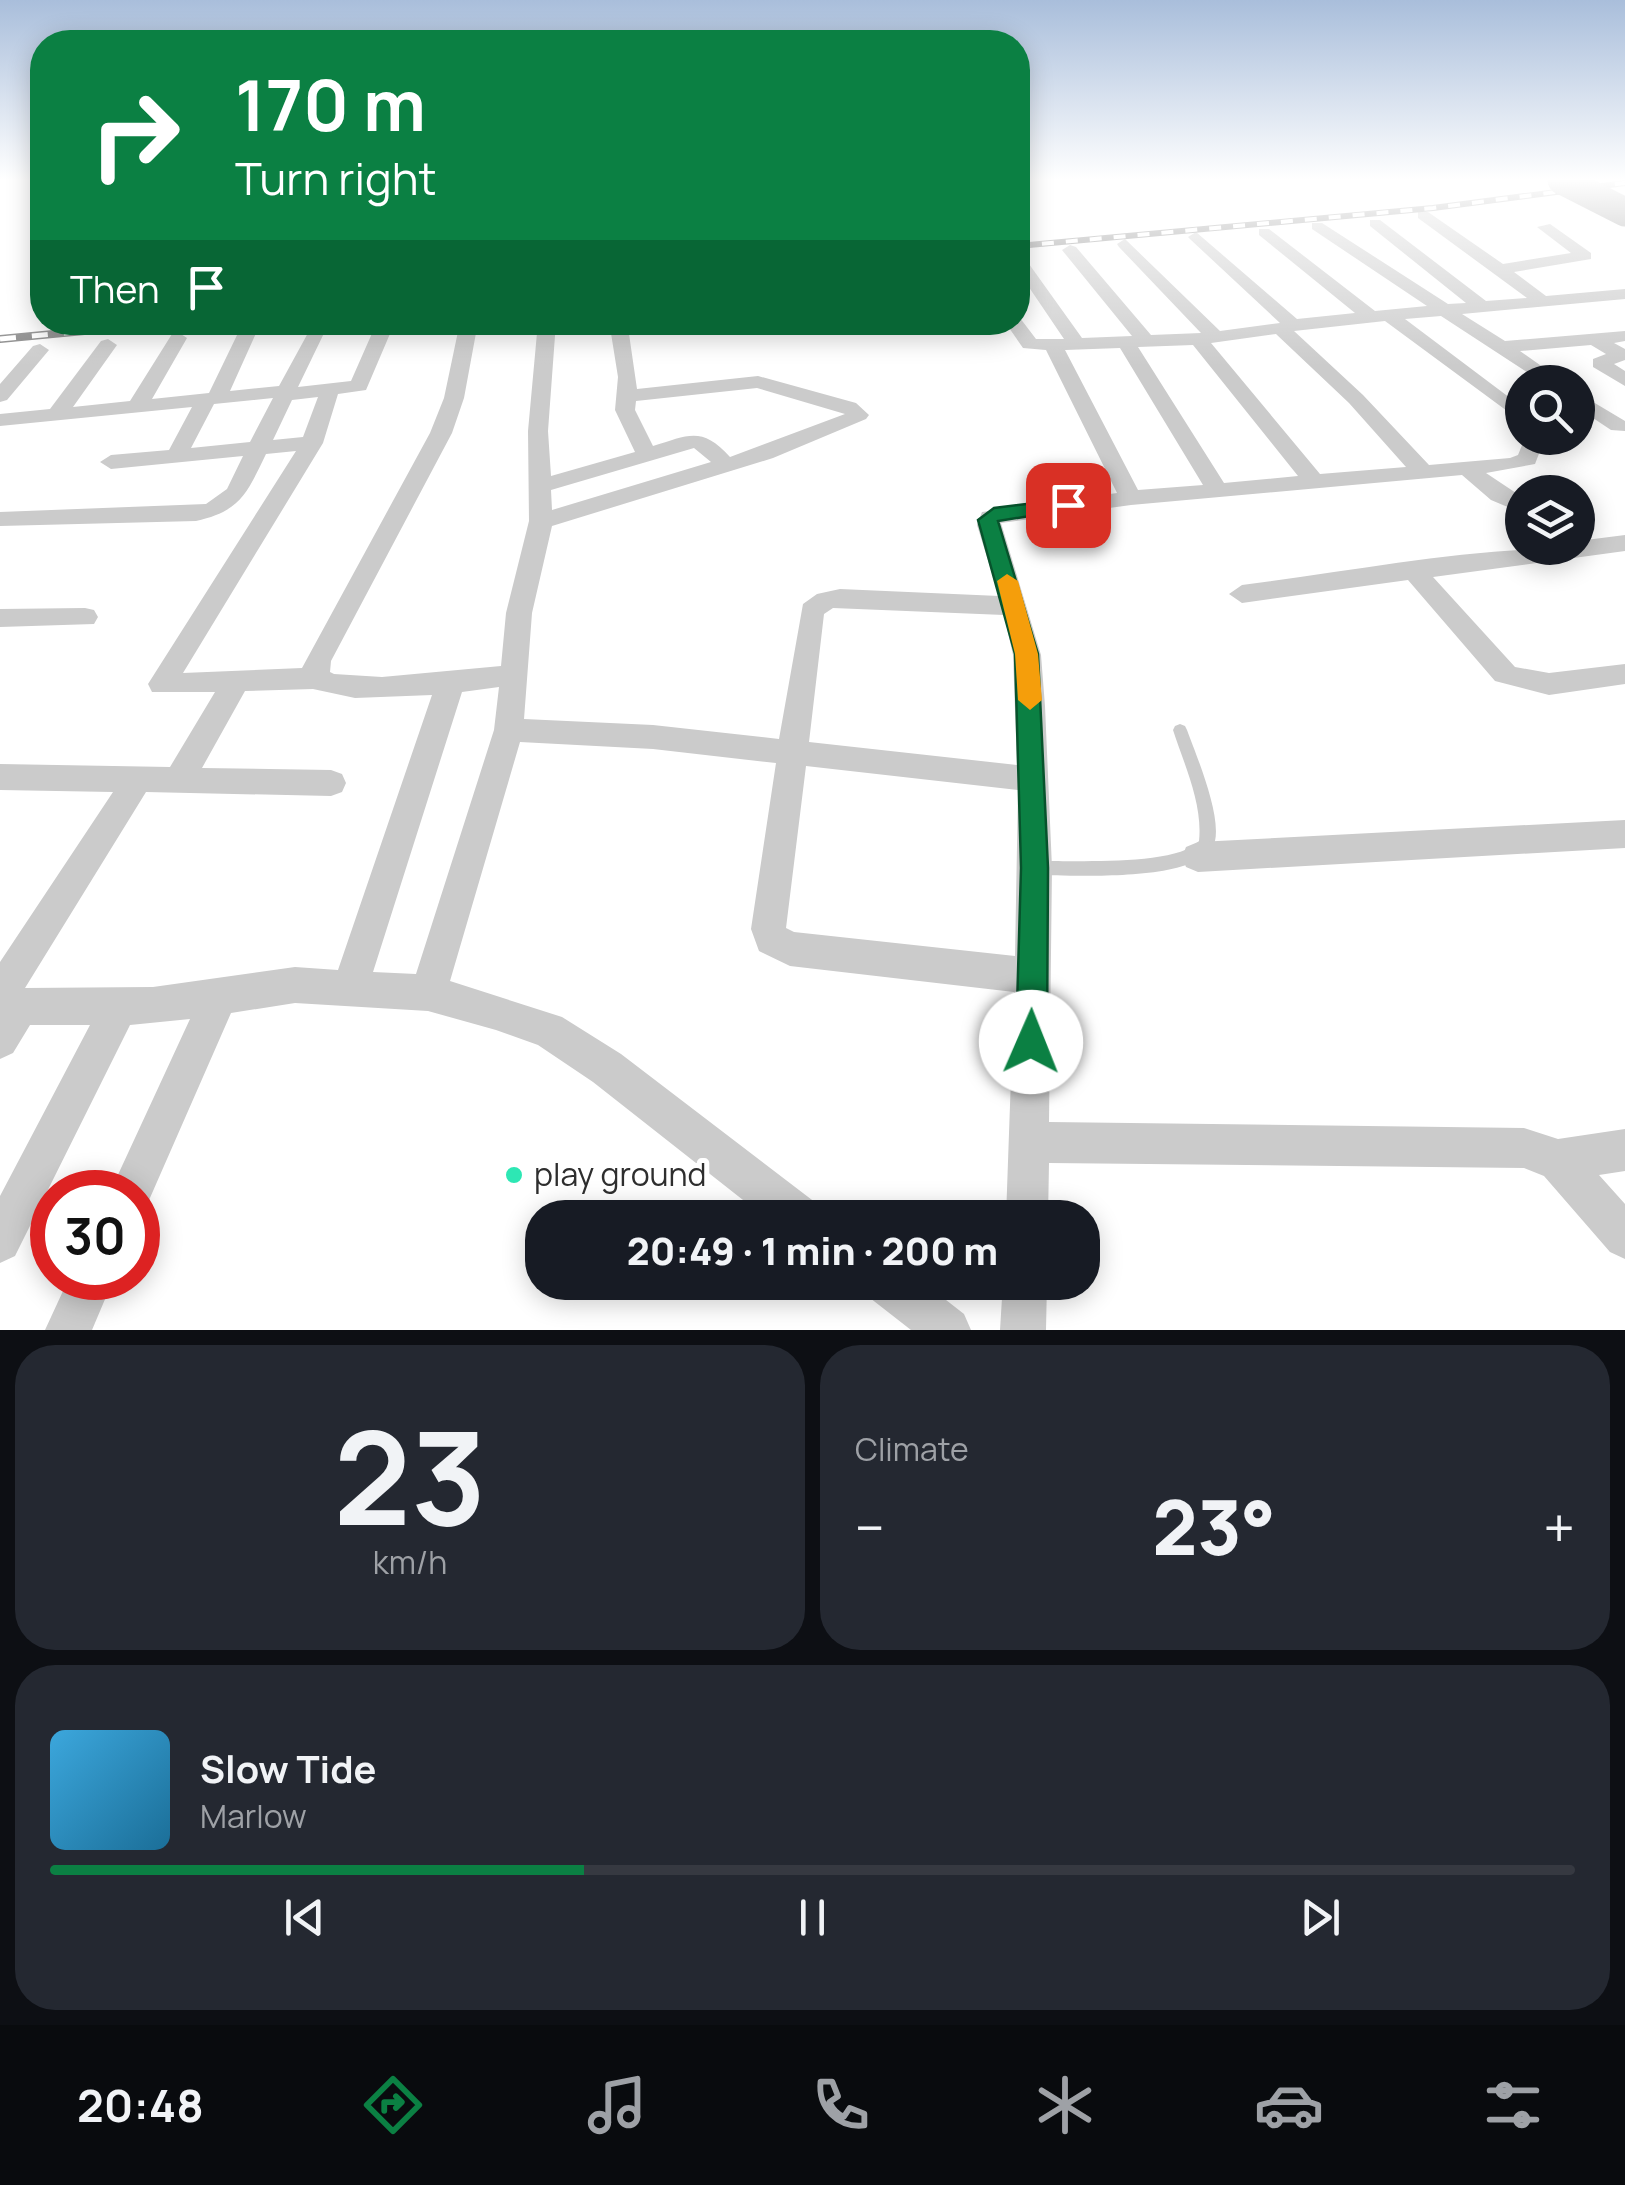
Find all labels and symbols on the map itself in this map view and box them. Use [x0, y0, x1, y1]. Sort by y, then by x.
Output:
pin [1026, 463, 1111, 548]
position arrow [979, 990, 1083, 1094]
place label: play ground [534, 1152, 706, 1196]
marker: play ground [503, 1164, 525, 1186]
speed limit sign: 30 [30, 1170, 160, 1300]

